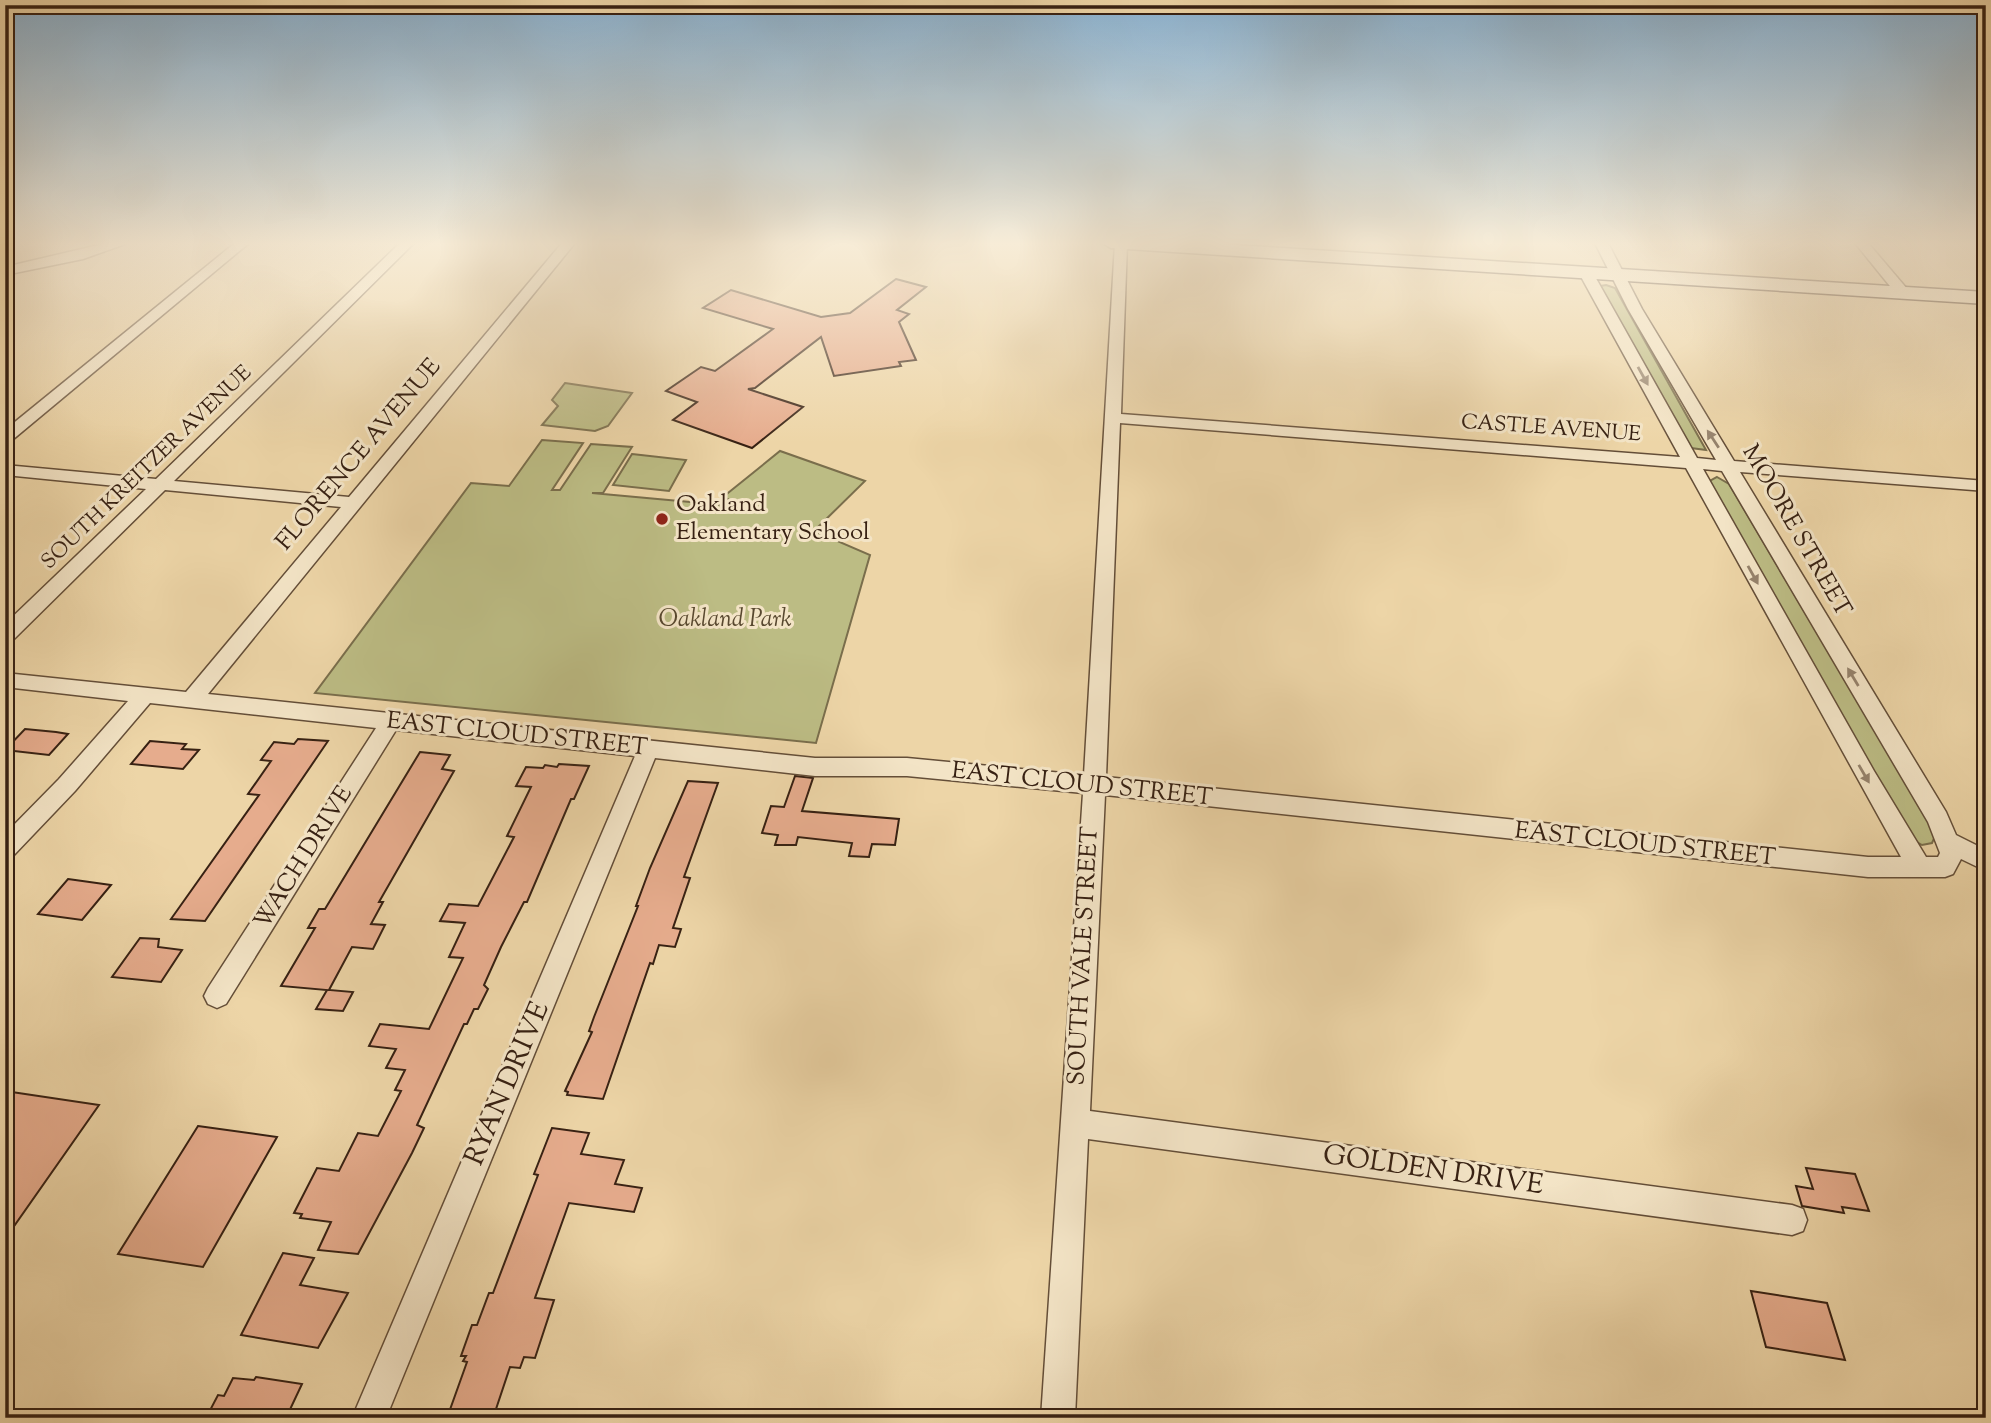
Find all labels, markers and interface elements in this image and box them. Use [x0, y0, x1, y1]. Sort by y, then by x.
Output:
street label: FLORENCE AVENUE [268, 351, 450, 558]
street label: SOUTH KREITZER AVENUE [35, 359, 259, 577]
one-way arrow [1637, 366, 1649, 385]
street label: CASTLE AVENUE [1460, 408, 1642, 450]
one-way arrow [1707, 430, 1720, 449]
street label: MOORE STREET [1733, 439, 1859, 624]
place label: Oakland Elementary School [676, 488, 870, 550]
marker: Oakland Elementary School [654, 511, 670, 527]
one-way arrow [1747, 565, 1759, 585]
park label: Oakland Park [658, 603, 792, 637]
one-way arrow [1847, 668, 1860, 687]
street label: EAST CLOUD STREET [385, 704, 649, 766]
street label: EAST CLOUD STREET [950, 754, 1214, 816]
one-way arrow [1858, 764, 1870, 783]
street label: WACH DRIVE [246, 779, 362, 936]
street label: EAST CLOUD STREET [1513, 814, 1777, 876]
street label: SOUTH VALE STREET [1060, 826, 1108, 1086]
street label: RYAN DRIVE [456, 996, 561, 1172]
street label: GOLDEN DRIVE [1320, 1136, 1546, 1206]

